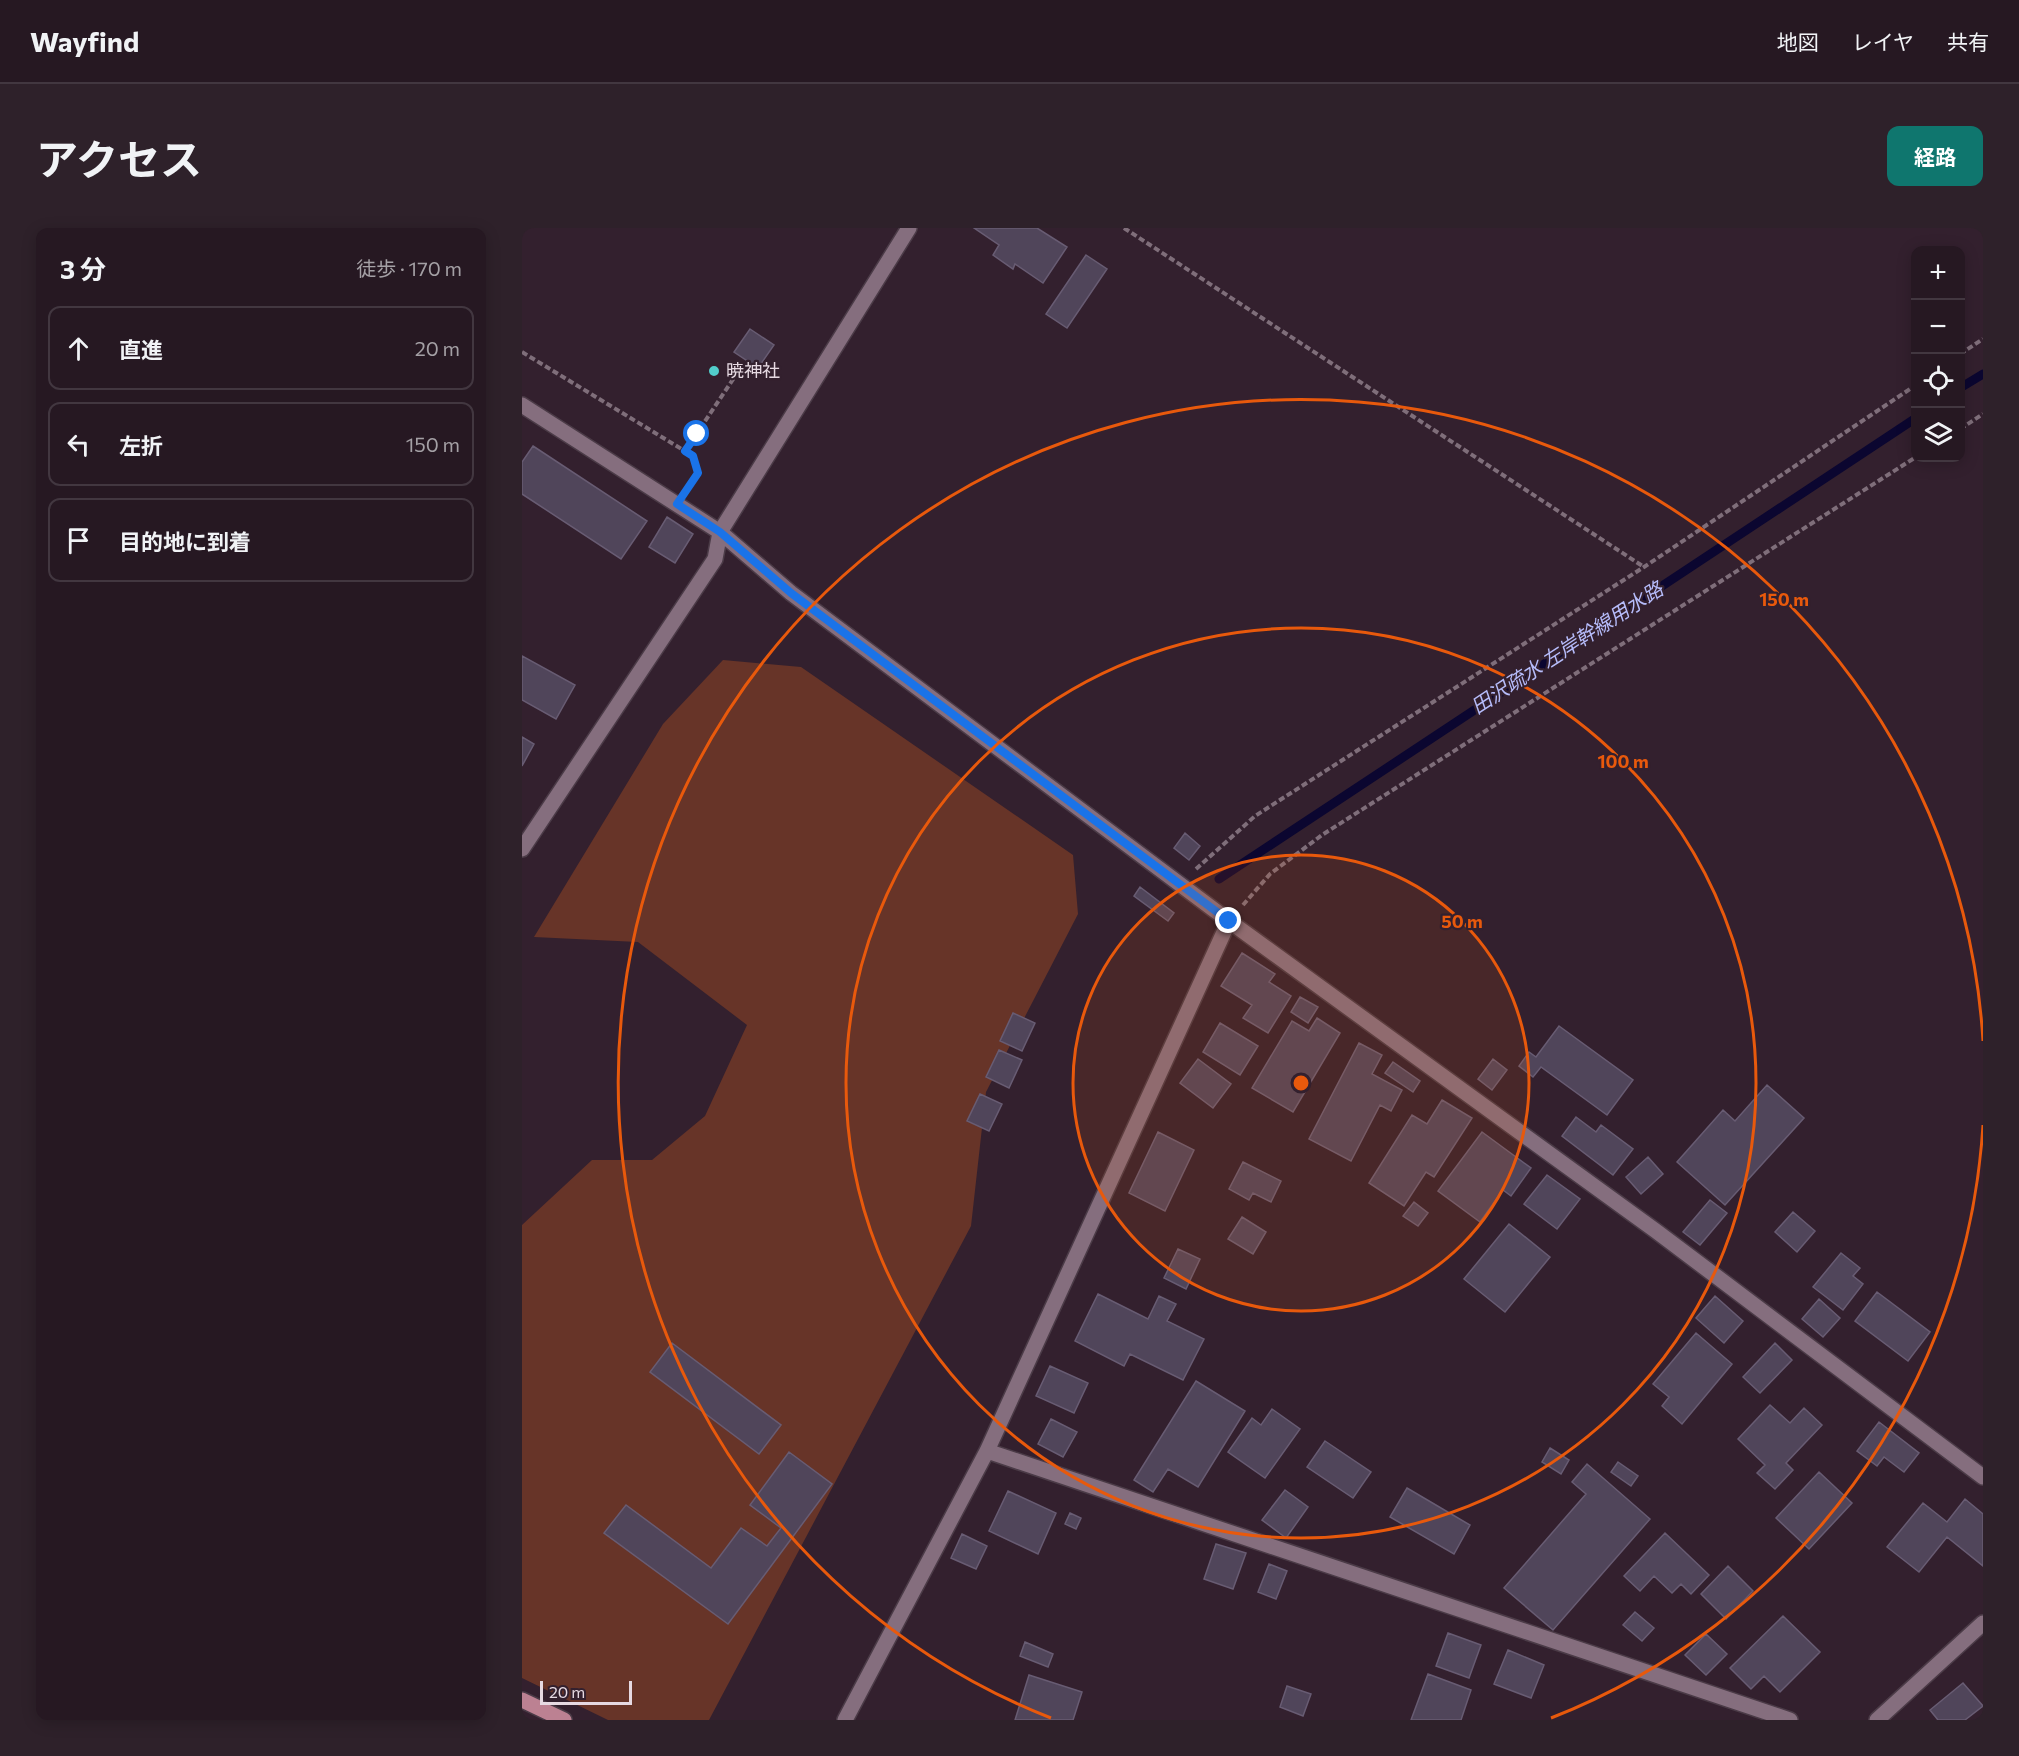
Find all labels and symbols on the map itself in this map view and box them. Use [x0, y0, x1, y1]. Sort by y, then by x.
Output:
place label: 暁神社 [726, 359, 780, 381]
marker: 暁神社 [707, 364, 721, 378]
route start [683, 420, 709, 446]
water label: 田沢疏水 左岸幹線用水路 [1466, 575, 1669, 718]
text: 150 m [1759, 588, 1809, 610]
text: 100 m [1597, 750, 1649, 772]
route end [1215, 907, 1241, 933]
text: 50 m [1441, 910, 1483, 932]
centre of rings [1291, 1073, 1311, 1093]
scale bar [540, 1678, 632, 1706]

